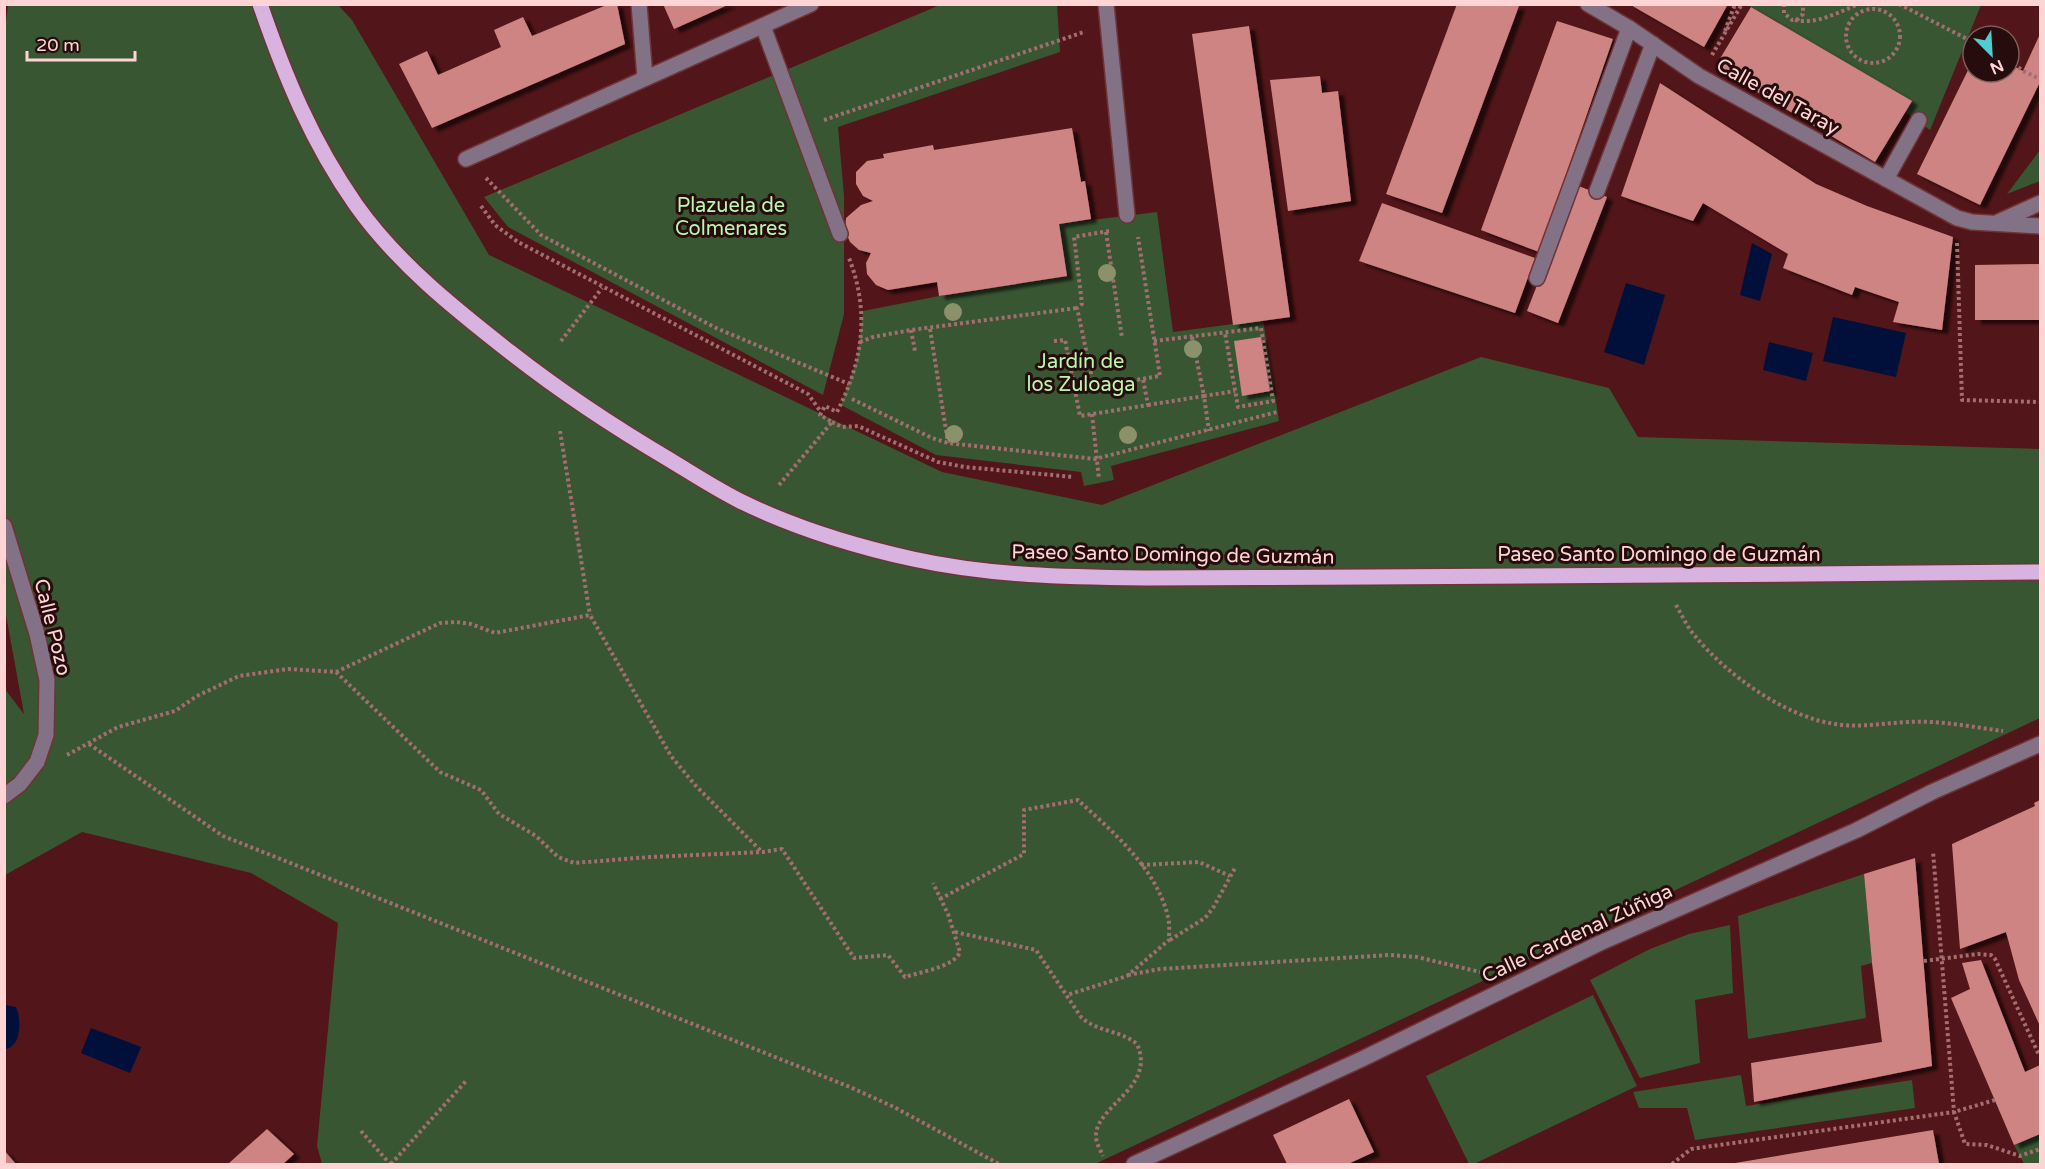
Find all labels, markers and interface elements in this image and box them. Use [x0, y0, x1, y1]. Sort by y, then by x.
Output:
scale bar [27, 24, 135, 62]
north arrow [1961, 24, 2021, 84]
text: 20 m [36, 34, 80, 56]
street label: Calle del Taray [1712, 53, 1843, 141]
text: N [1987, 55, 2007, 79]
park label: Plazuela de Colmenares [675, 194, 787, 241]
park label: Jardín de los Zuloaga [1026, 350, 1136, 397]
street label: Paseo Santo Domingo de Guzmán [1011, 540, 1335, 570]
street label: Paseo Santo Domingo de Guzmán [1497, 543, 1821, 567]
street label: Calle Pozo [28, 576, 76, 678]
street label: Calle Cardenal Zúñiga [1478, 879, 1677, 989]

